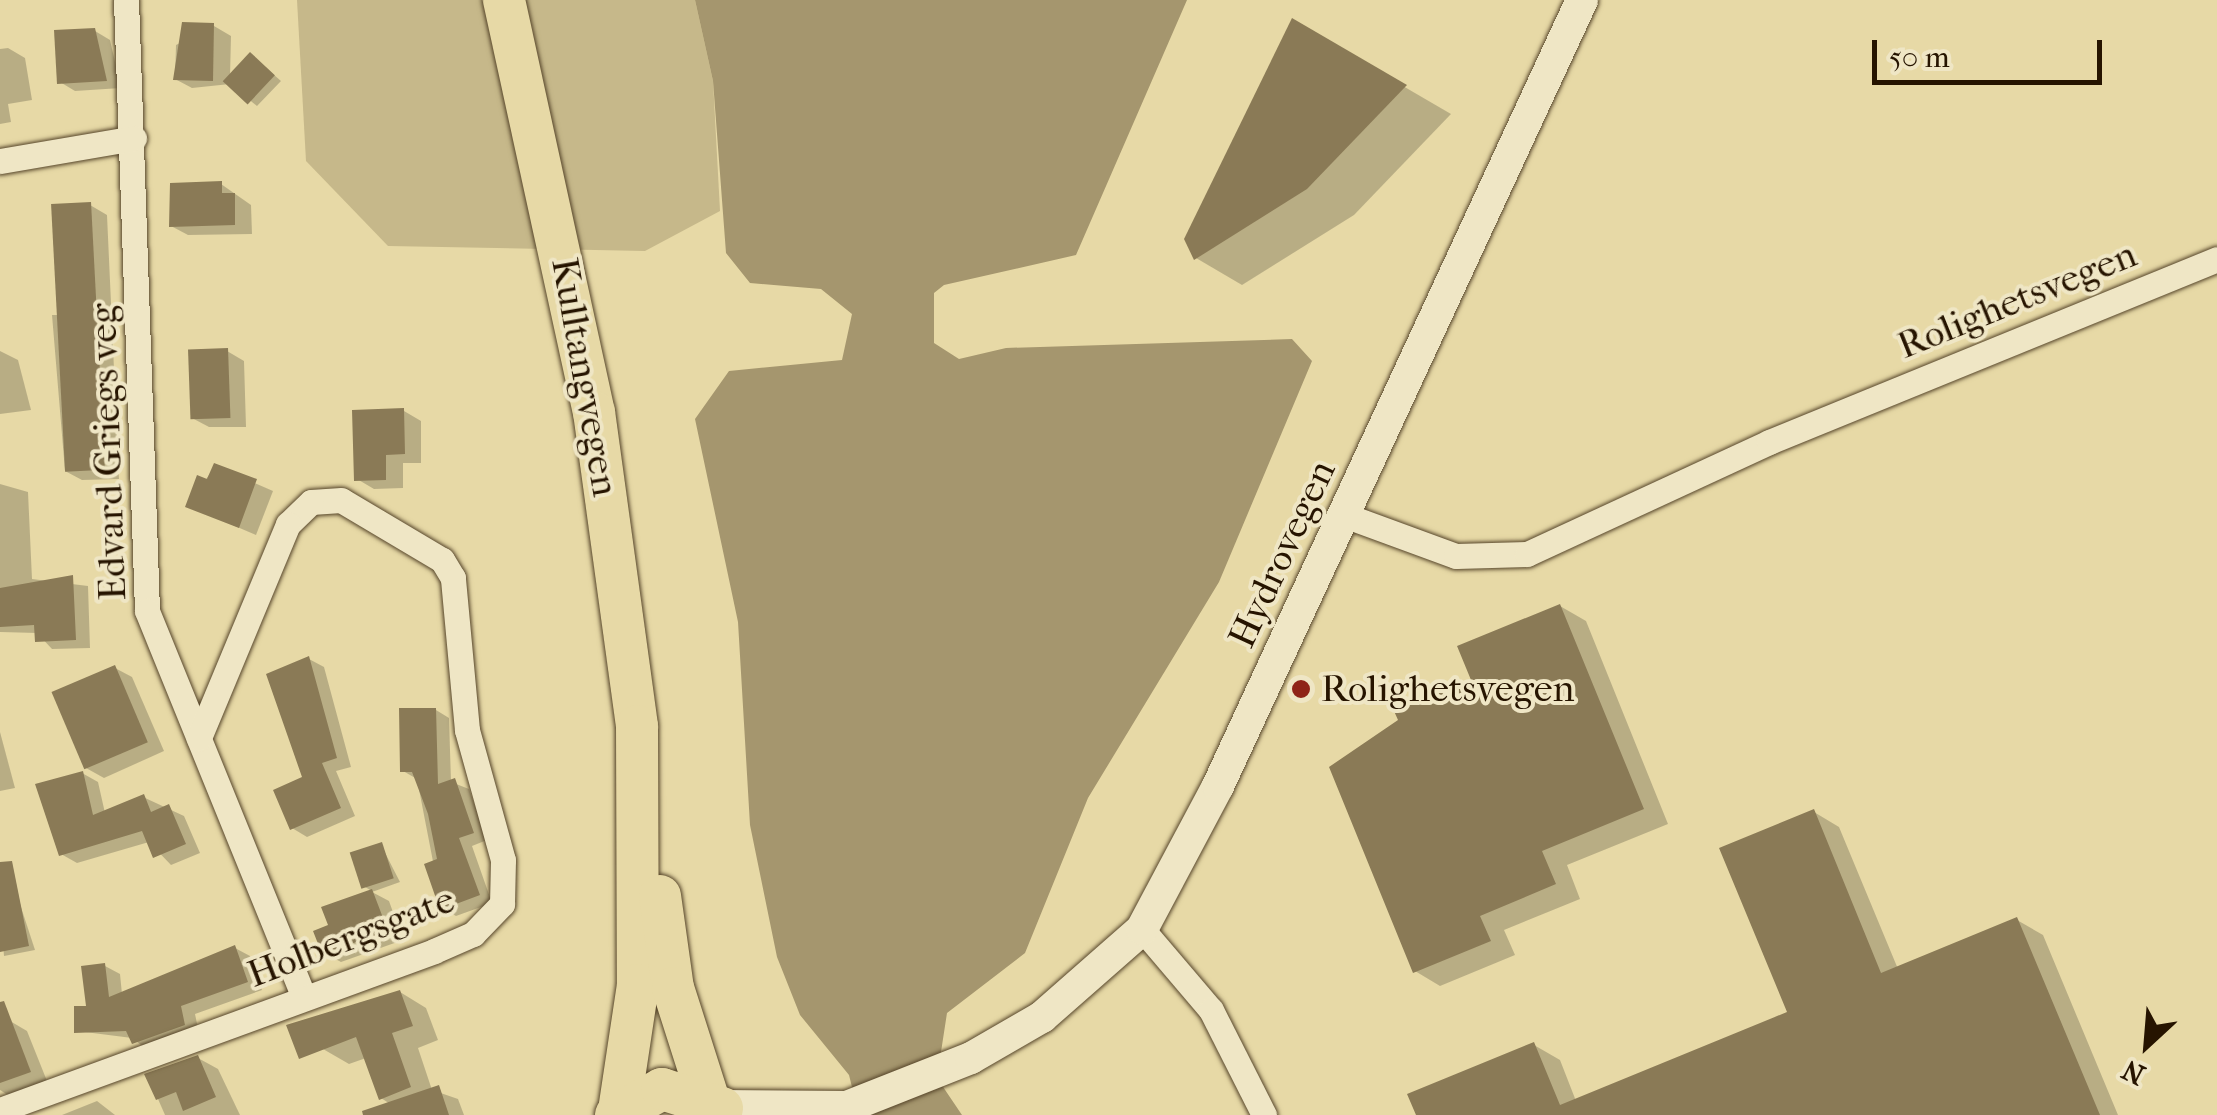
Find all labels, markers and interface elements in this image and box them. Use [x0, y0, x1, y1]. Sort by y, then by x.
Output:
scale bar [1877, 20, 2107, 82]
text: 50 m [1889, 40, 1950, 75]
street label: Rolighetsvegen [1891, 231, 2143, 369]
street label: Kulltangvegen [542, 254, 628, 500]
street label: Edvard Griegs veg [80, 303, 136, 601]
street label: Hydrovegen [1219, 453, 1345, 655]
place label: Rolighetsvegen [1321, 666, 1575, 712]
marker: Rolighetsvegen [1290, 678, 1312, 700]
street label: Holbergsgate [241, 877, 461, 997]
north arrow [2097, 995, 2197, 1095]
text: N [2117, 1053, 2150, 1092]

